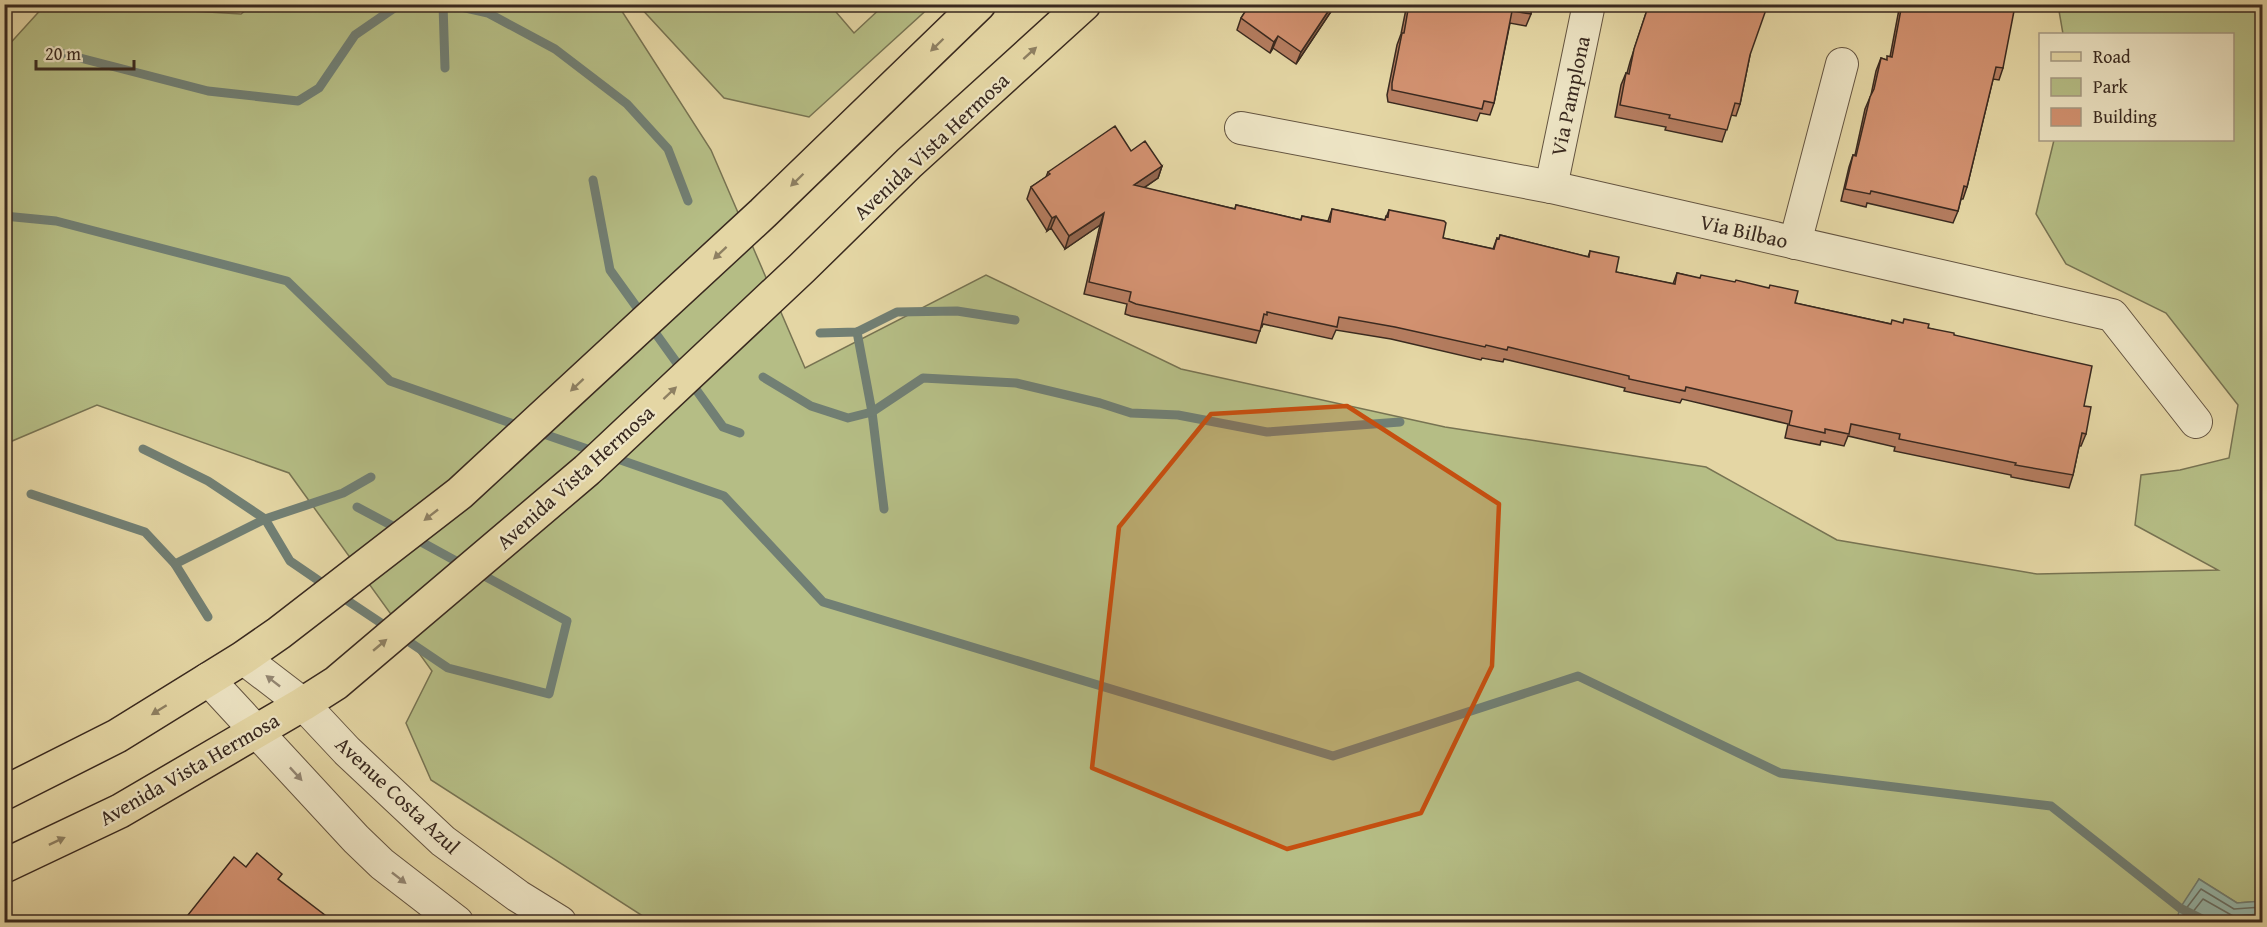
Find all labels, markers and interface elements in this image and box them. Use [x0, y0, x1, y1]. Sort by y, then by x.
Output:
scale bar [36, 33, 134, 71]
street label: Via Pamplona [1542, 33, 1598, 159]
legend [2039, 33, 2234, 141]
one-way arrow [930, 38, 945, 52]
text: 20 m [45, 40, 81, 67]
text: Road [2093, 43, 2131, 70]
one-way arrow [1023, 46, 1038, 60]
street label: Avenida Vista Hermosa [846, 65, 1016, 227]
text: Park [2093, 73, 2129, 100]
text: Building [2093, 103, 2157, 130]
one-way arrow [790, 173, 804, 187]
street label: Via Bilbao [1697, 206, 1791, 256]
one-way arrow [713, 245, 727, 259]
one-way arrow [569, 378, 584, 392]
one-way arrow [662, 387, 677, 400]
street label: Avenida Vista Hermosa [489, 397, 661, 557]
one-way arrow [424, 508, 439, 520]
one-way arrow [372, 639, 387, 652]
one-way arrow [265, 675, 281, 688]
one-way arrow [151, 704, 167, 716]
street label: Avenida Vista Hermosa [93, 705, 285, 833]
street label: Avenue Costa Azul [329, 729, 467, 861]
one-way arrow [289, 766, 302, 781]
one-way arrow [49, 836, 66, 845]
one-way arrow [392, 871, 407, 883]

